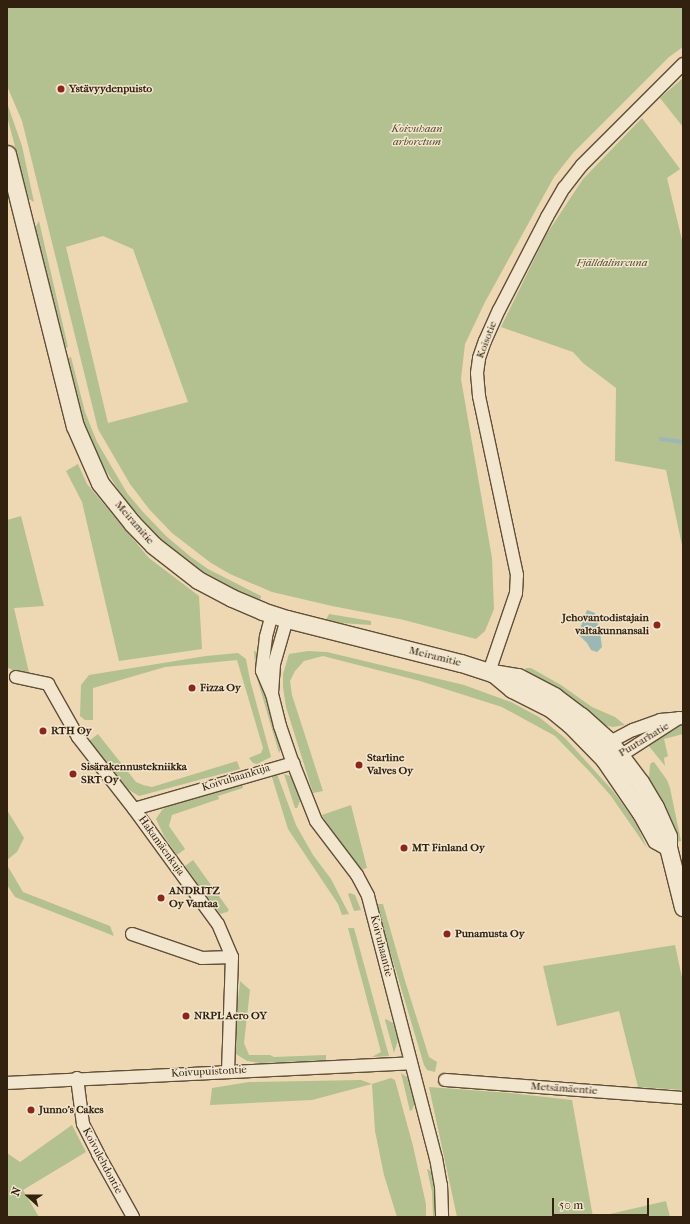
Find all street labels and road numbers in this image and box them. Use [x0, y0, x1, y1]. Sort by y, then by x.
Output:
street label: Koisotie [474, 320, 500, 360]
street label: Meiramitie [112, 499, 156, 547]
street label: Meiramitie [408, 644, 462, 670]
street label: Puutarhatie [616, 720, 672, 760]
street label: Koivuhaankuja [200, 761, 272, 795]
street label: Hakamäenkuja [135, 814, 187, 878]
street label: Koivuhaantie [367, 914, 395, 978]
street label: Koivupuistontie [171, 1063, 247, 1081]
street label: Metsämäentie [530, 1080, 598, 1098]
street label: Koivulehdontie [79, 1126, 125, 1196]

